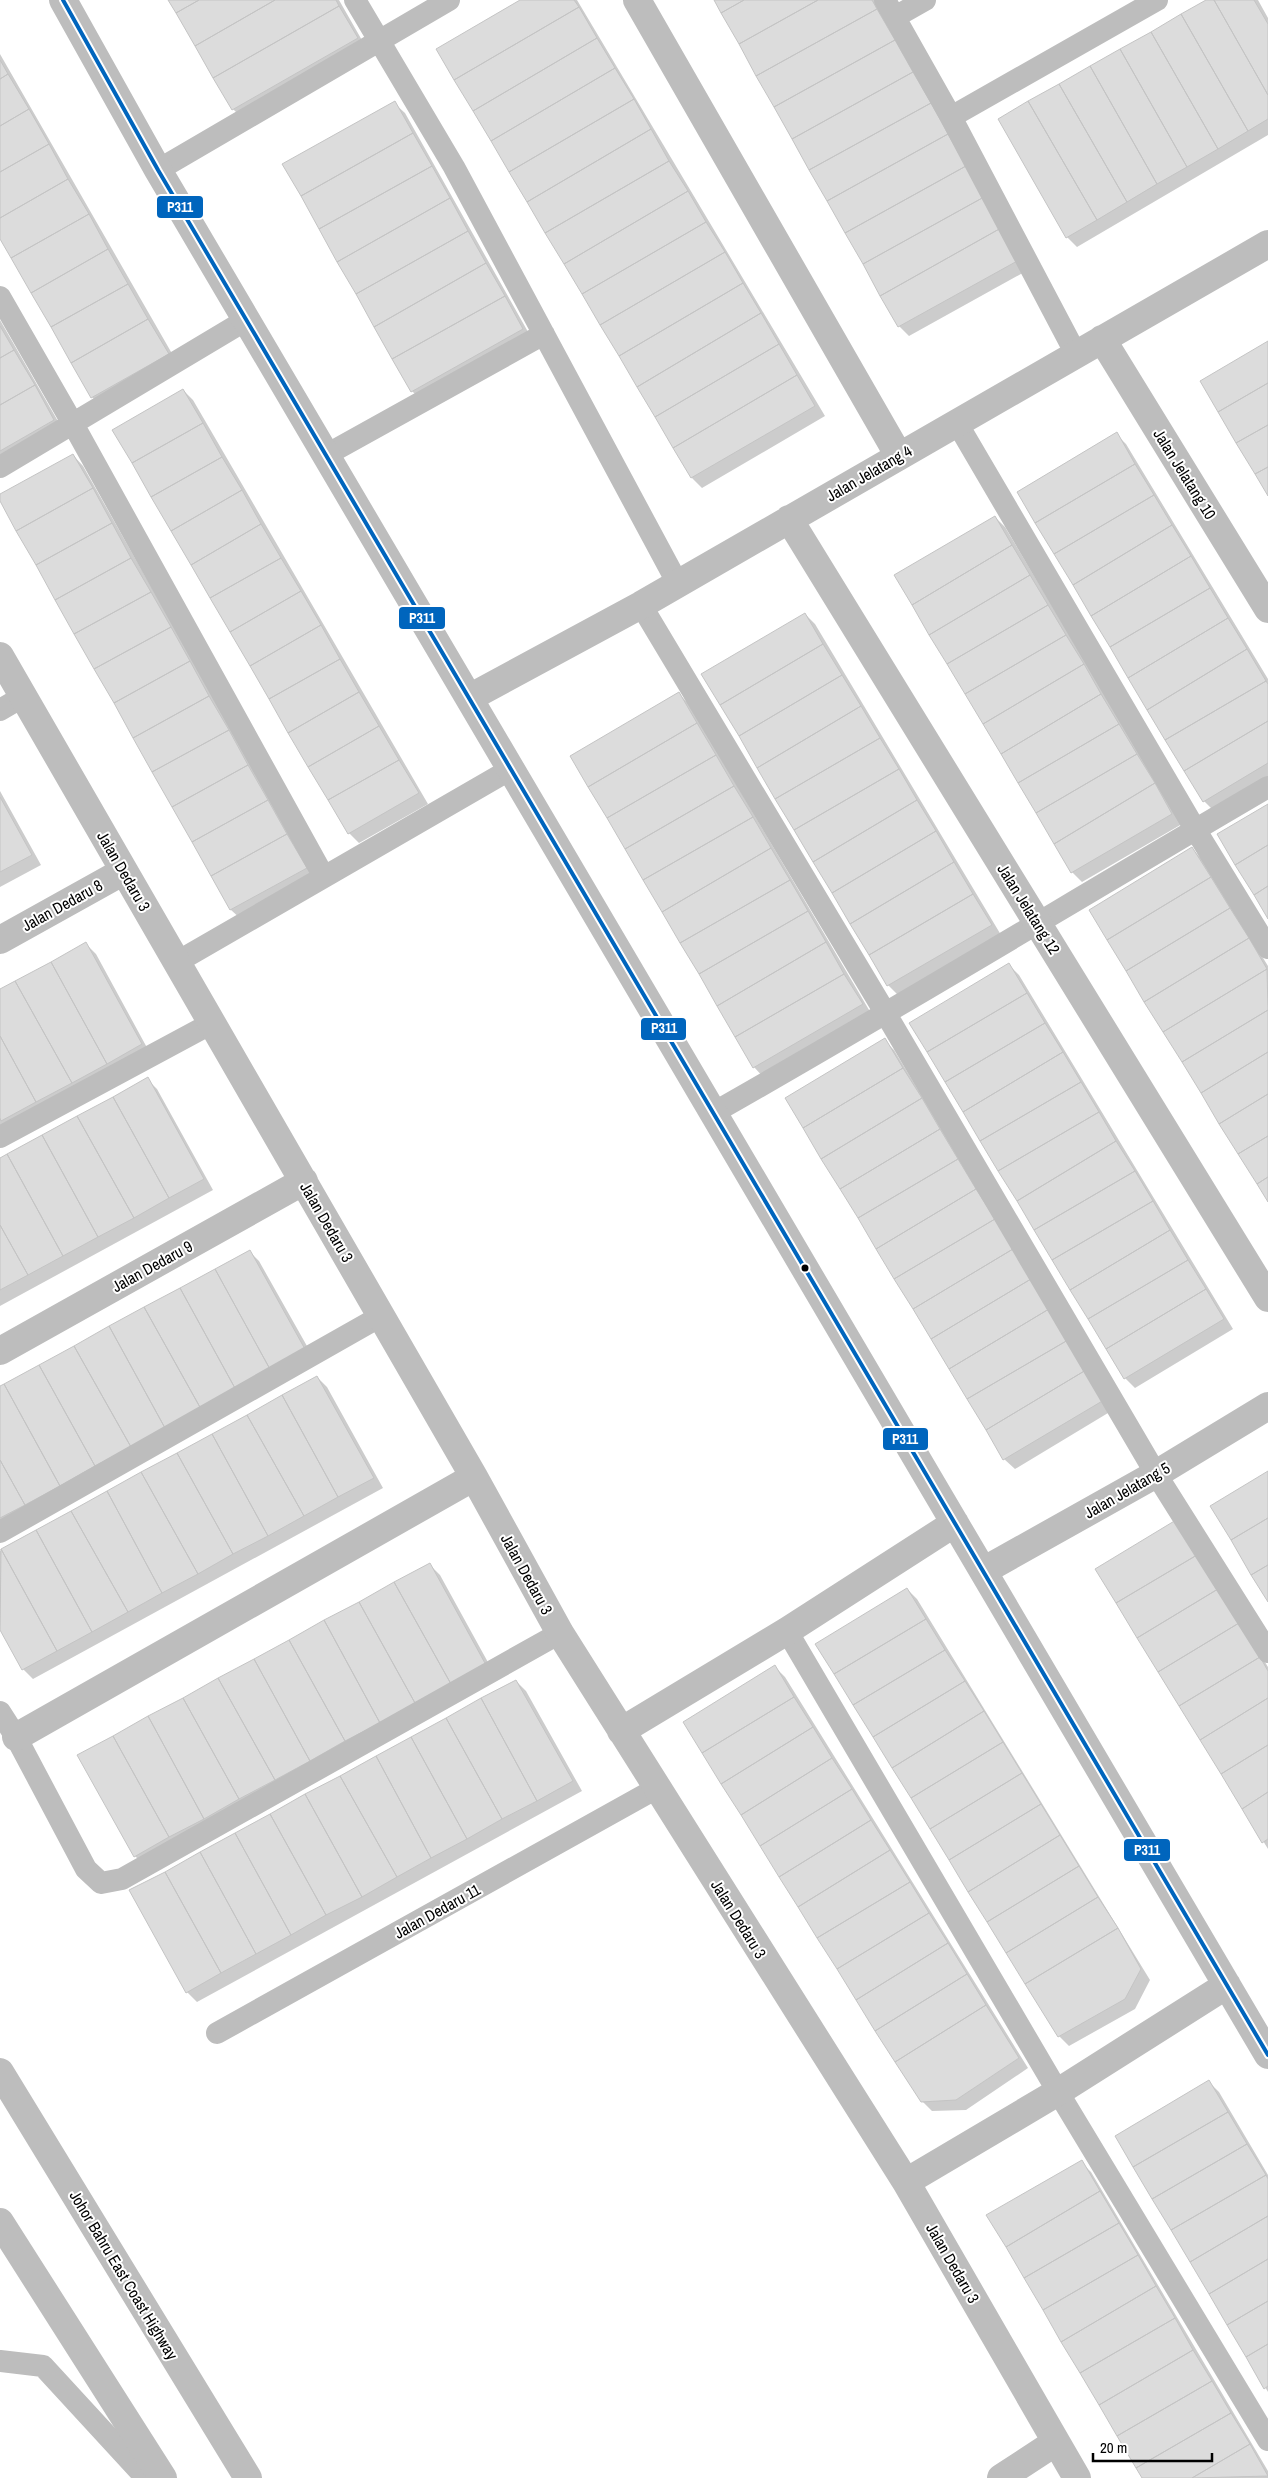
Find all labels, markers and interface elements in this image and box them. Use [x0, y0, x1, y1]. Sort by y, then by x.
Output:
line badge: P311 [156, 195, 204, 219]
text: P311 [167, 198, 194, 216]
street label: Jalan Jelatang 10 [1148, 425, 1222, 523]
street label: Jalan Jelatang 4 [822, 440, 916, 506]
line badge: P311 [398, 606, 446, 630]
text: P311 [409, 609, 436, 627]
street label: Jalan Dedaru 3 [92, 827, 156, 915]
street label: Jalan Jelatang 12 [992, 860, 1066, 958]
street label: Jalan Dedaru 8 [18, 874, 106, 936]
line badge: P311 [640, 1017, 687, 1041]
text: P311 [651, 1019, 678, 1037]
street label: Jalan Dedaru 3 [295, 1178, 359, 1266]
street label: Jalan Dedaru 9 [108, 1235, 196, 1297]
unlabelled marker [800, 1263, 810, 1273]
line badge: P311 [882, 1427, 929, 1451]
text: P311 [892, 1430, 919, 1448]
street label: Jalan Jelatang 5 [1080, 1457, 1174, 1523]
street label: Jalan Dedaru 3 [496, 1530, 558, 1618]
line badge: P311 [1123, 1838, 1171, 1862]
text: P311 [1134, 1841, 1161, 1859]
street label: Jalan Dedaru 3 [706, 1875, 772, 1963]
street label: Jalan Dedaru 11 [390, 1878, 485, 1944]
street label: Johor Bahru East Coast Highway [65, 2186, 184, 2364]
street label: Jalan Dedaru 3 [921, 2219, 985, 2307]
scale bar [1093, 2430, 1212, 2462]
text: 20 m [1100, 2437, 1127, 2458]

